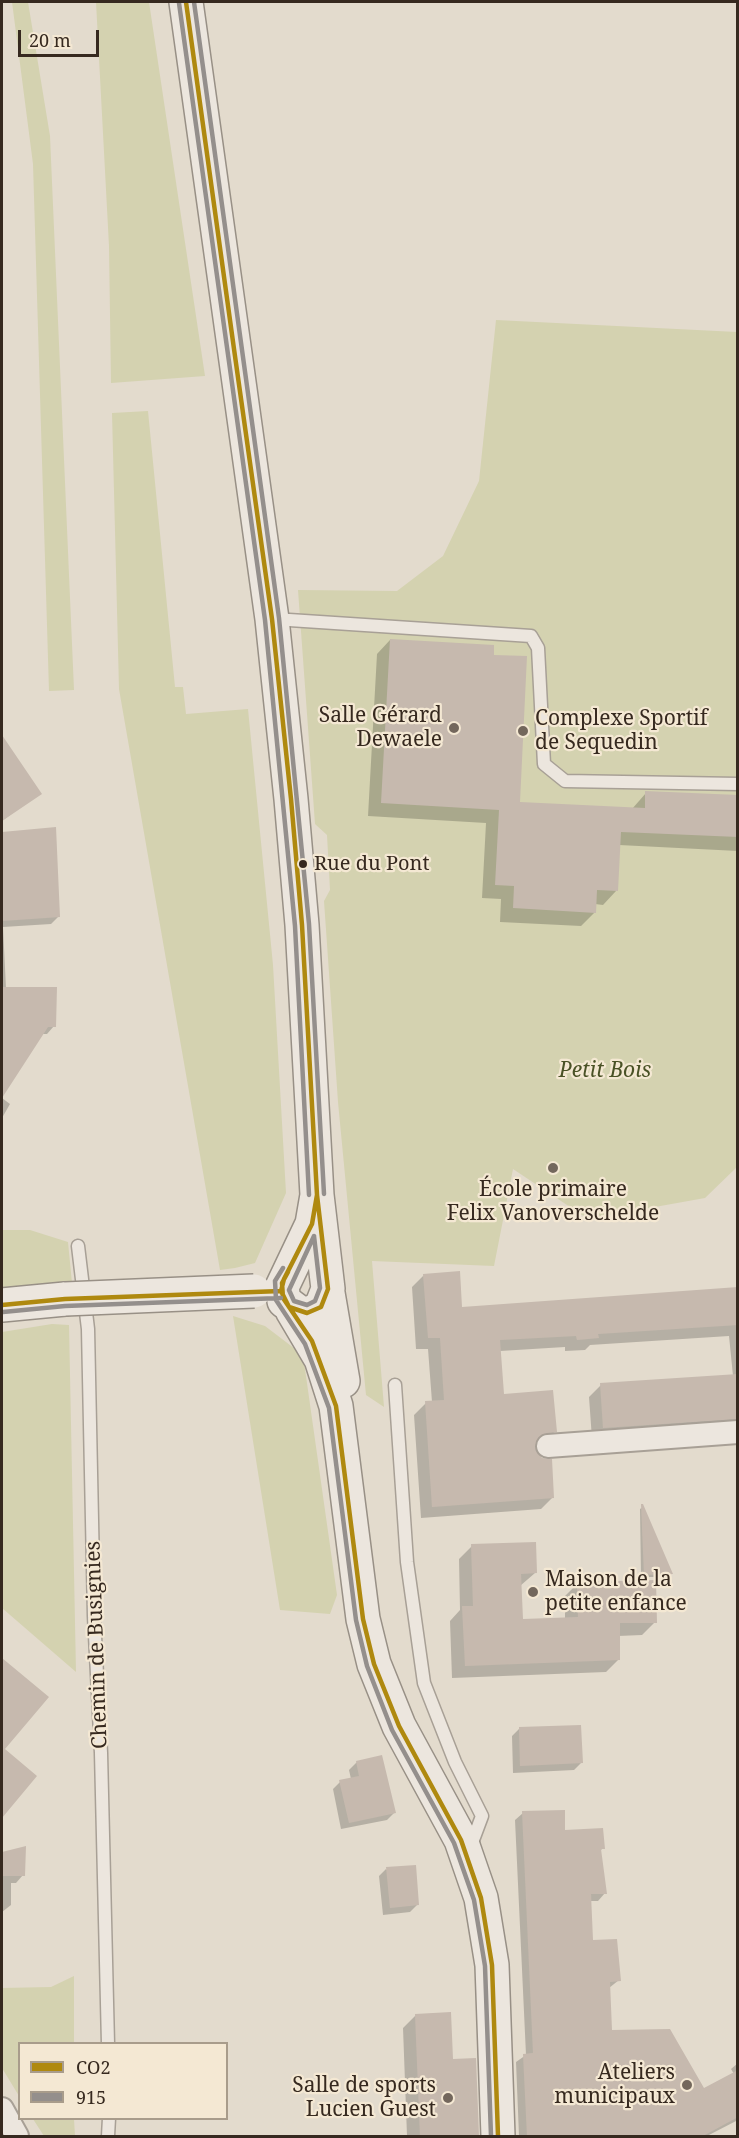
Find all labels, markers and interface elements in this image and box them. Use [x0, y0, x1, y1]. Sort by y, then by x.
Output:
scale bar [21, 18, 102, 56]
text: 20 m [29, 28, 71, 52]
place label: Salle Gérard Dewaele [319, 703, 442, 753]
place label: Complexe Sportif de Sequedin [535, 706, 708, 756]
marker: Salle Gérard Dewaele [447, 721, 461, 735]
marker: Complexe Sportif de Sequedin [516, 724, 530, 738]
place label: Rue du Pont [314, 852, 429, 876]
marker: Rue du Pont [297, 858, 309, 870]
park label: Petit Bois [559, 1058, 651, 1084]
marker: École primaire Felix Vanoverschelde [546, 1161, 560, 1175]
place label: École primaire Felix Vanoverschelde [447, 1177, 659, 1227]
street label: Chemin de Busignies [81, 1541, 113, 1749]
place label: Maison de la petite enfance [545, 1567, 687, 1617]
marker: Maison de la petite enfance [526, 1585, 540, 1599]
legend [18, 2042, 228, 2120]
text: CO2 [76, 2055, 110, 2079]
place label: Ateliers municipaux [554, 2060, 675, 2110]
place label: Salle de sports Lucien Guest [292, 2073, 436, 2123]
marker: Ateliers municipaux [680, 2078, 694, 2092]
text: 915 [76, 2085, 106, 2109]
marker: Salle de sports Lucien Guest [441, 2091, 455, 2105]

